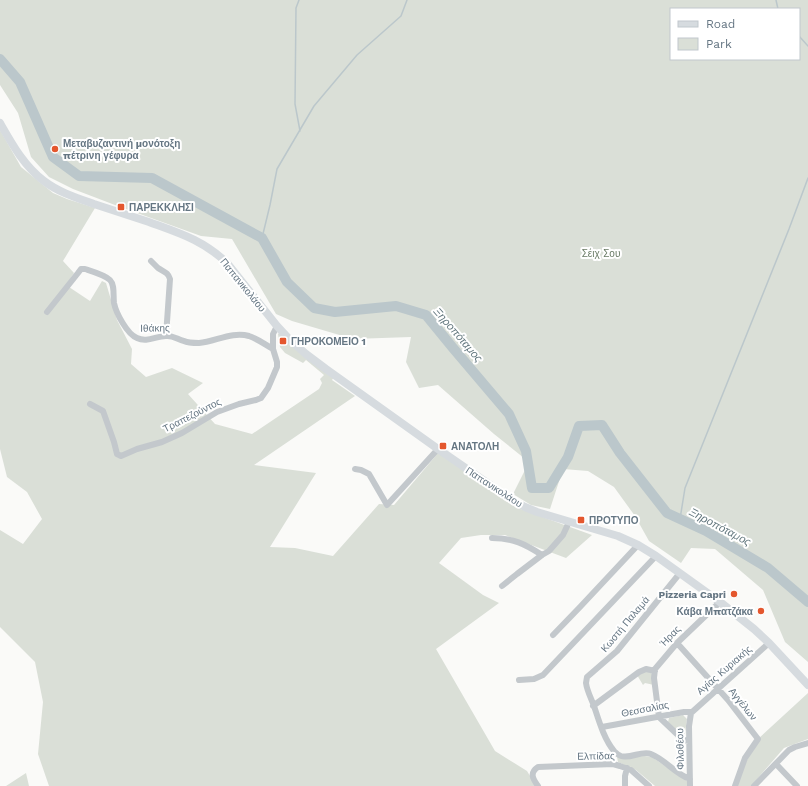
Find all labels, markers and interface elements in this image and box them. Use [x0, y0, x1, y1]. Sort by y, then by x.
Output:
legend [670, 8, 800, 60]
text: Road [706, 17, 735, 31]
text: Park [706, 37, 732, 51]
place label: Μεταβυζαντινή μονότοξη πέτρινη γέφυρα [63, 138, 180, 161]
marker: Μεταβυζαντινή μονότοξη πέτρινη γέφυρα [50, 144, 60, 154]
marker: ΠΑΡΕΚΚΛΗΣΙ [116, 202, 126, 212]
place label: ΠΑΡΕΚΚΛΗΣΙ [129, 202, 194, 213]
park label: Σέιχ Σου [582, 248, 620, 259]
street label: Παπανικολάου [218, 256, 268, 314]
water label: Ξηροπόταμος [430, 304, 486, 365]
street label: Ιθάκης [140, 322, 170, 334]
marker: ΓΗΡΟΚΟΜΕΙΟ 1 [278, 336, 288, 346]
place label: ΓΗΡΟΚΟΜΕΙΟ 1 [291, 336, 366, 347]
street label: Τραπεζούντος [161, 396, 223, 435]
marker: ΑΝΑΤΟΛΗ [438, 441, 448, 451]
place label: ΑΝΑΤΟΛΗ [451, 441, 499, 452]
street label: Παπανικολάου [464, 465, 524, 509]
water label: Ξηροπόταμος [686, 505, 754, 549]
marker: ΠΡΟΤΥΠΟ [576, 515, 586, 525]
place label: ΠΡΟΤΥΠΟ [589, 515, 639, 526]
place label: Pizzeria Capri [658, 589, 726, 600]
marker: Pizzeria Capri [729, 589, 739, 599]
street label: Κωστή Παλαμά [599, 594, 652, 654]
place label: Κάβα Μπατζάκα [677, 606, 754, 618]
marker: Κάβα Μπατζάκα [756, 606, 766, 616]
street label: Ήρας [657, 623, 683, 649]
street label: Αγίας Κυριακής [694, 643, 754, 697]
street label: Αγγέλων [727, 686, 759, 722]
street label: Θεσσαλίας [620, 699, 670, 719]
street label: Φιλοθέου [674, 728, 686, 770]
street label: Ελπίδας [577, 750, 615, 762]

